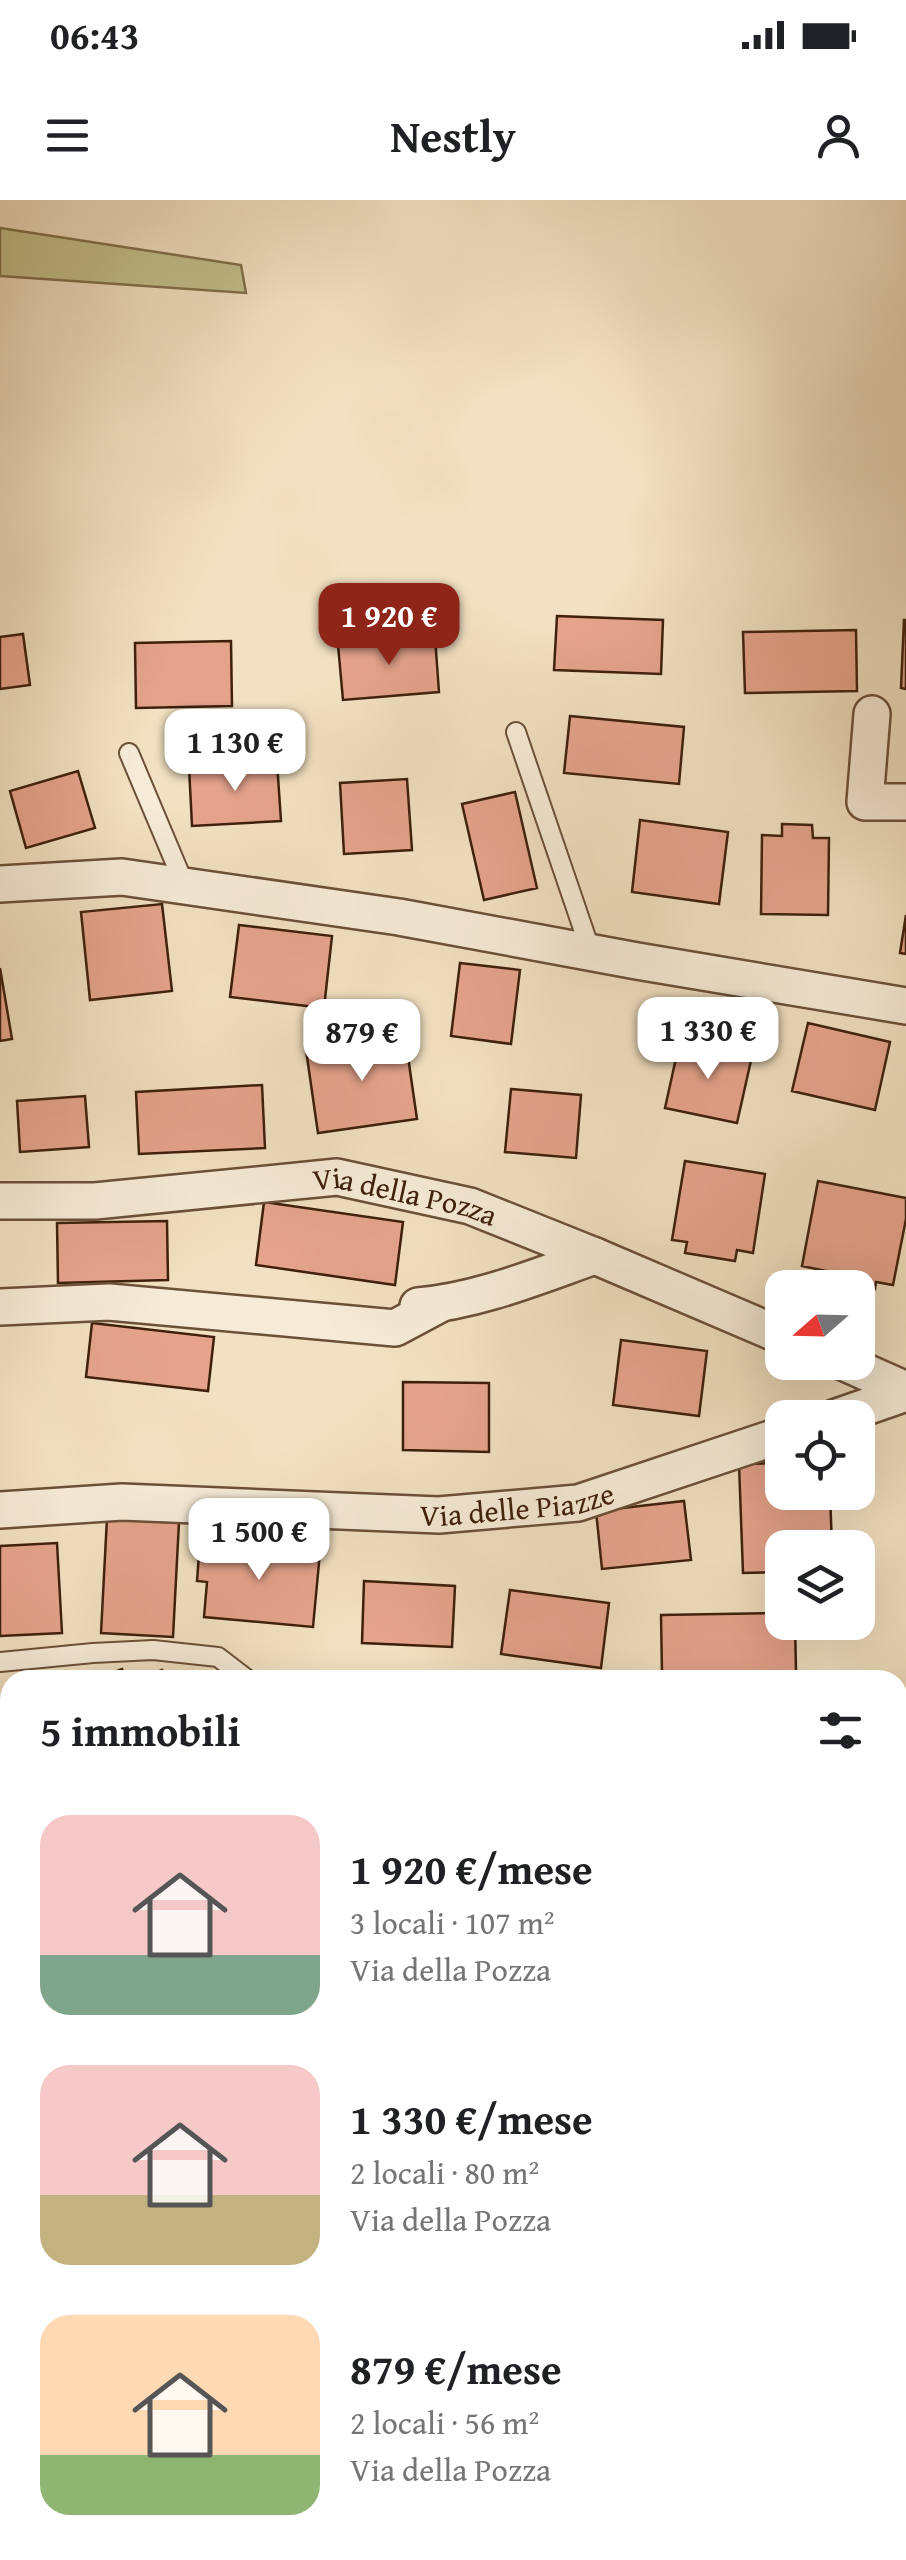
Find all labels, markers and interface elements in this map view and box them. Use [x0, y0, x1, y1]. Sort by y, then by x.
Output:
text: 06:43 [50, 7, 140, 63]
text: Nestly [390, 103, 516, 168]
icon: menu [40, 108, 95, 163]
icon: person [811, 108, 866, 163]
pin: 1 920 € [297, 583, 481, 668]
text: 1 920 € [341, 592, 437, 639]
pin: 1 130 € [143, 709, 327, 794]
text: 1 130 € [187, 718, 283, 765]
pin: 1 330 € [616, 997, 800, 1082]
pin: 879 € [292, 999, 432, 1084]
text: 1 330 € [660, 1006, 756, 1053]
text: 879 € [325, 1008, 399, 1055]
street label: Via della Pozza [310, 1155, 504, 1237]
north arrow [765, 1270, 875, 1380]
map controls [765, 1270, 875, 1640]
button: locate [765, 1400, 875, 1510]
street label: Via delle Piazze [419, 1470, 620, 1537]
pin: 1 500 € [167, 1498, 351, 1583]
text: 1 500 € [211, 1507, 307, 1554]
button: layers [765, 1530, 875, 1640]
text: 5 immobili [40, 1700, 240, 1761]
icon: filters [813, 1703, 868, 1758]
text: 1 920 €/mese [350, 1838, 593, 1899]
icon: home [120, 1855, 240, 1975]
text: 3 locali · 107 m² [350, 1899, 555, 1946]
text: Via della Pozza [350, 1946, 551, 1993]
text: 1 330 €/mese [350, 2088, 593, 2149]
icon: home [120, 2105, 240, 2225]
text: 2 locali · 80 m² [350, 2149, 539, 2196]
text: Via della Pozza [350, 2196, 551, 2243]
text: 879 €/mese [350, 2338, 562, 2399]
icon: home [120, 2355, 240, 2475]
text: 2 locali · 56 m² [350, 2399, 539, 2446]
text: Via della Pozza [350, 2446, 551, 2493]

